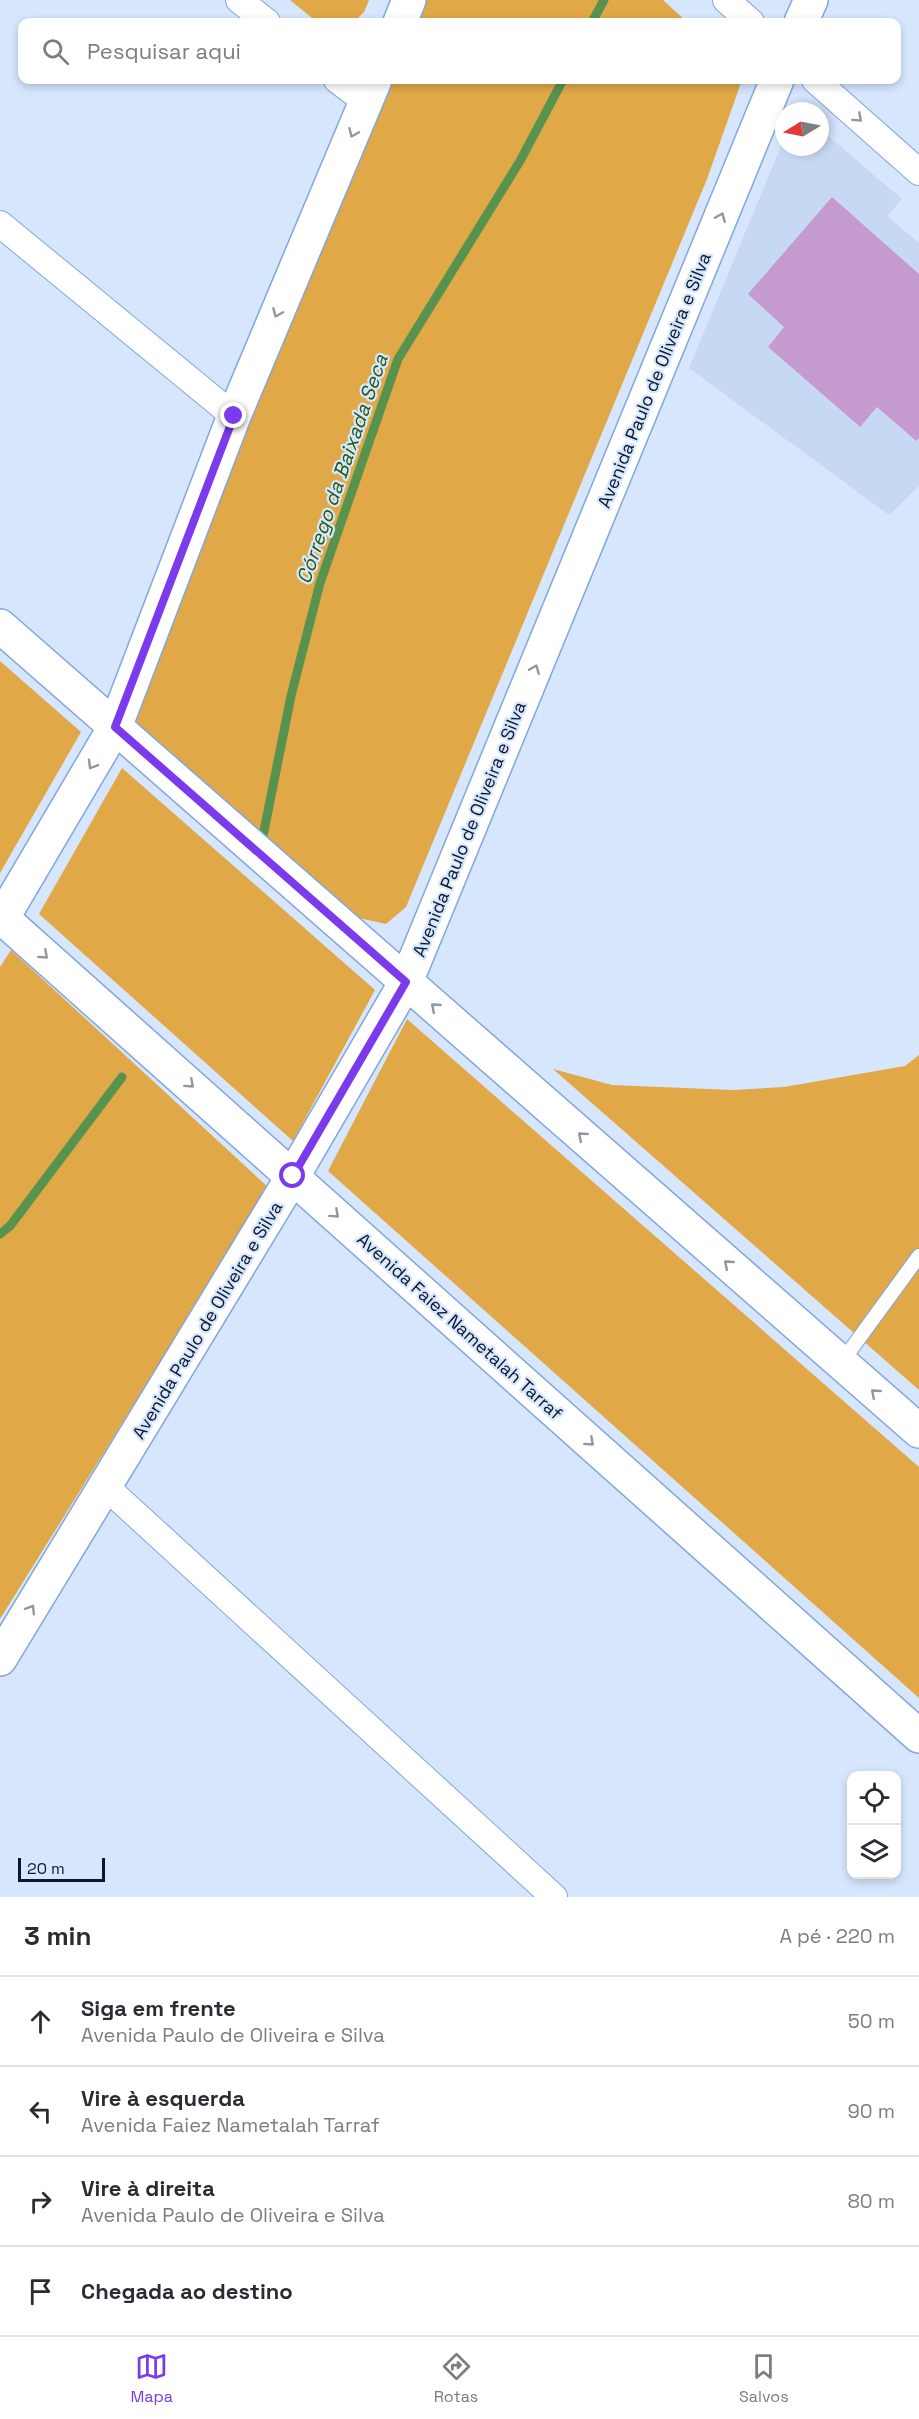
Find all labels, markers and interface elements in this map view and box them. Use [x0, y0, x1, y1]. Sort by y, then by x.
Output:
search box [18, 18, 901, 84]
icon: search [39, 35, 72, 68]
text: Pesquisar aqui [87, 37, 241, 65]
north arrow [775, 102, 829, 156]
one-way arrow [851, 111, 862, 122]
one-way arrow [348, 127, 360, 138]
one-way arrow [714, 212, 726, 223]
street label: Avenida Paulo de Oliveira e Silva [592, 249, 716, 511]
one-way arrow [272, 307, 284, 318]
water label: Córrego da Baixada Seca [290, 350, 394, 587]
route end [220, 402, 246, 428]
one-way arrow [528, 665, 540, 676]
street label: Avenida Paulo de Oliveira e Silva [407, 698, 531, 960]
one-way arrow [88, 759, 100, 769]
one-way arrow [37, 948, 48, 959]
one-way arrow [431, 1003, 442, 1014]
one-way arrow [183, 1077, 194, 1088]
one-way arrow [578, 1132, 589, 1143]
route start [279, 1162, 305, 1188]
street label: Avenida Paulo de Oliveira e Silva [127, 1197, 287, 1443]
one-way arrow [329, 1207, 339, 1218]
street label: Avenida Faiez Nametalah Tarraf [352, 1228, 568, 1424]
one-way arrow [724, 1260, 735, 1271]
one-way arrow [871, 1389, 882, 1400]
one-way arrow [583, 1435, 594, 1446]
one-way arrow [23, 1605, 35, 1615]
map controls [847, 1771, 901, 1879]
button: locate [847, 1771, 901, 1825]
button: layers [847, 1825, 901, 1879]
scale bar [18, 1855, 105, 1882]
text: 20 m [27, 1858, 65, 1879]
text: 3 min [24, 1919, 92, 1953]
text: A pé · 220 m [780, 1923, 895, 1949]
text: Siga em frente [81, 1994, 236, 2022]
icon: ahead [24, 2005, 57, 2038]
text: 50 m [848, 2008, 895, 2034]
text: Avenida Paulo de Oliveira e Silva [81, 2022, 385, 2048]
text: Vire à esquerda [81, 2084, 245, 2112]
icon: left [24, 2095, 57, 2128]
text: 90 m [848, 2098, 895, 2124]
text: Avenida Faiez Nametalah Tarraf [81, 2112, 380, 2138]
text: Vire à direita [81, 2174, 215, 2202]
icon: right [24, 2185, 57, 2218]
text: 80 m [847, 2188, 895, 2214]
text: Avenida Paulo de Oliveira e Silva [81, 2202, 385, 2228]
icon: arrive [24, 2275, 57, 2308]
text: Chegada ao destino [81, 2277, 293, 2305]
tab: Mapa [130, 2350, 173, 2407]
tab: Rotas [434, 2350, 478, 2407]
tab: Salvos [739, 2350, 789, 2407]

